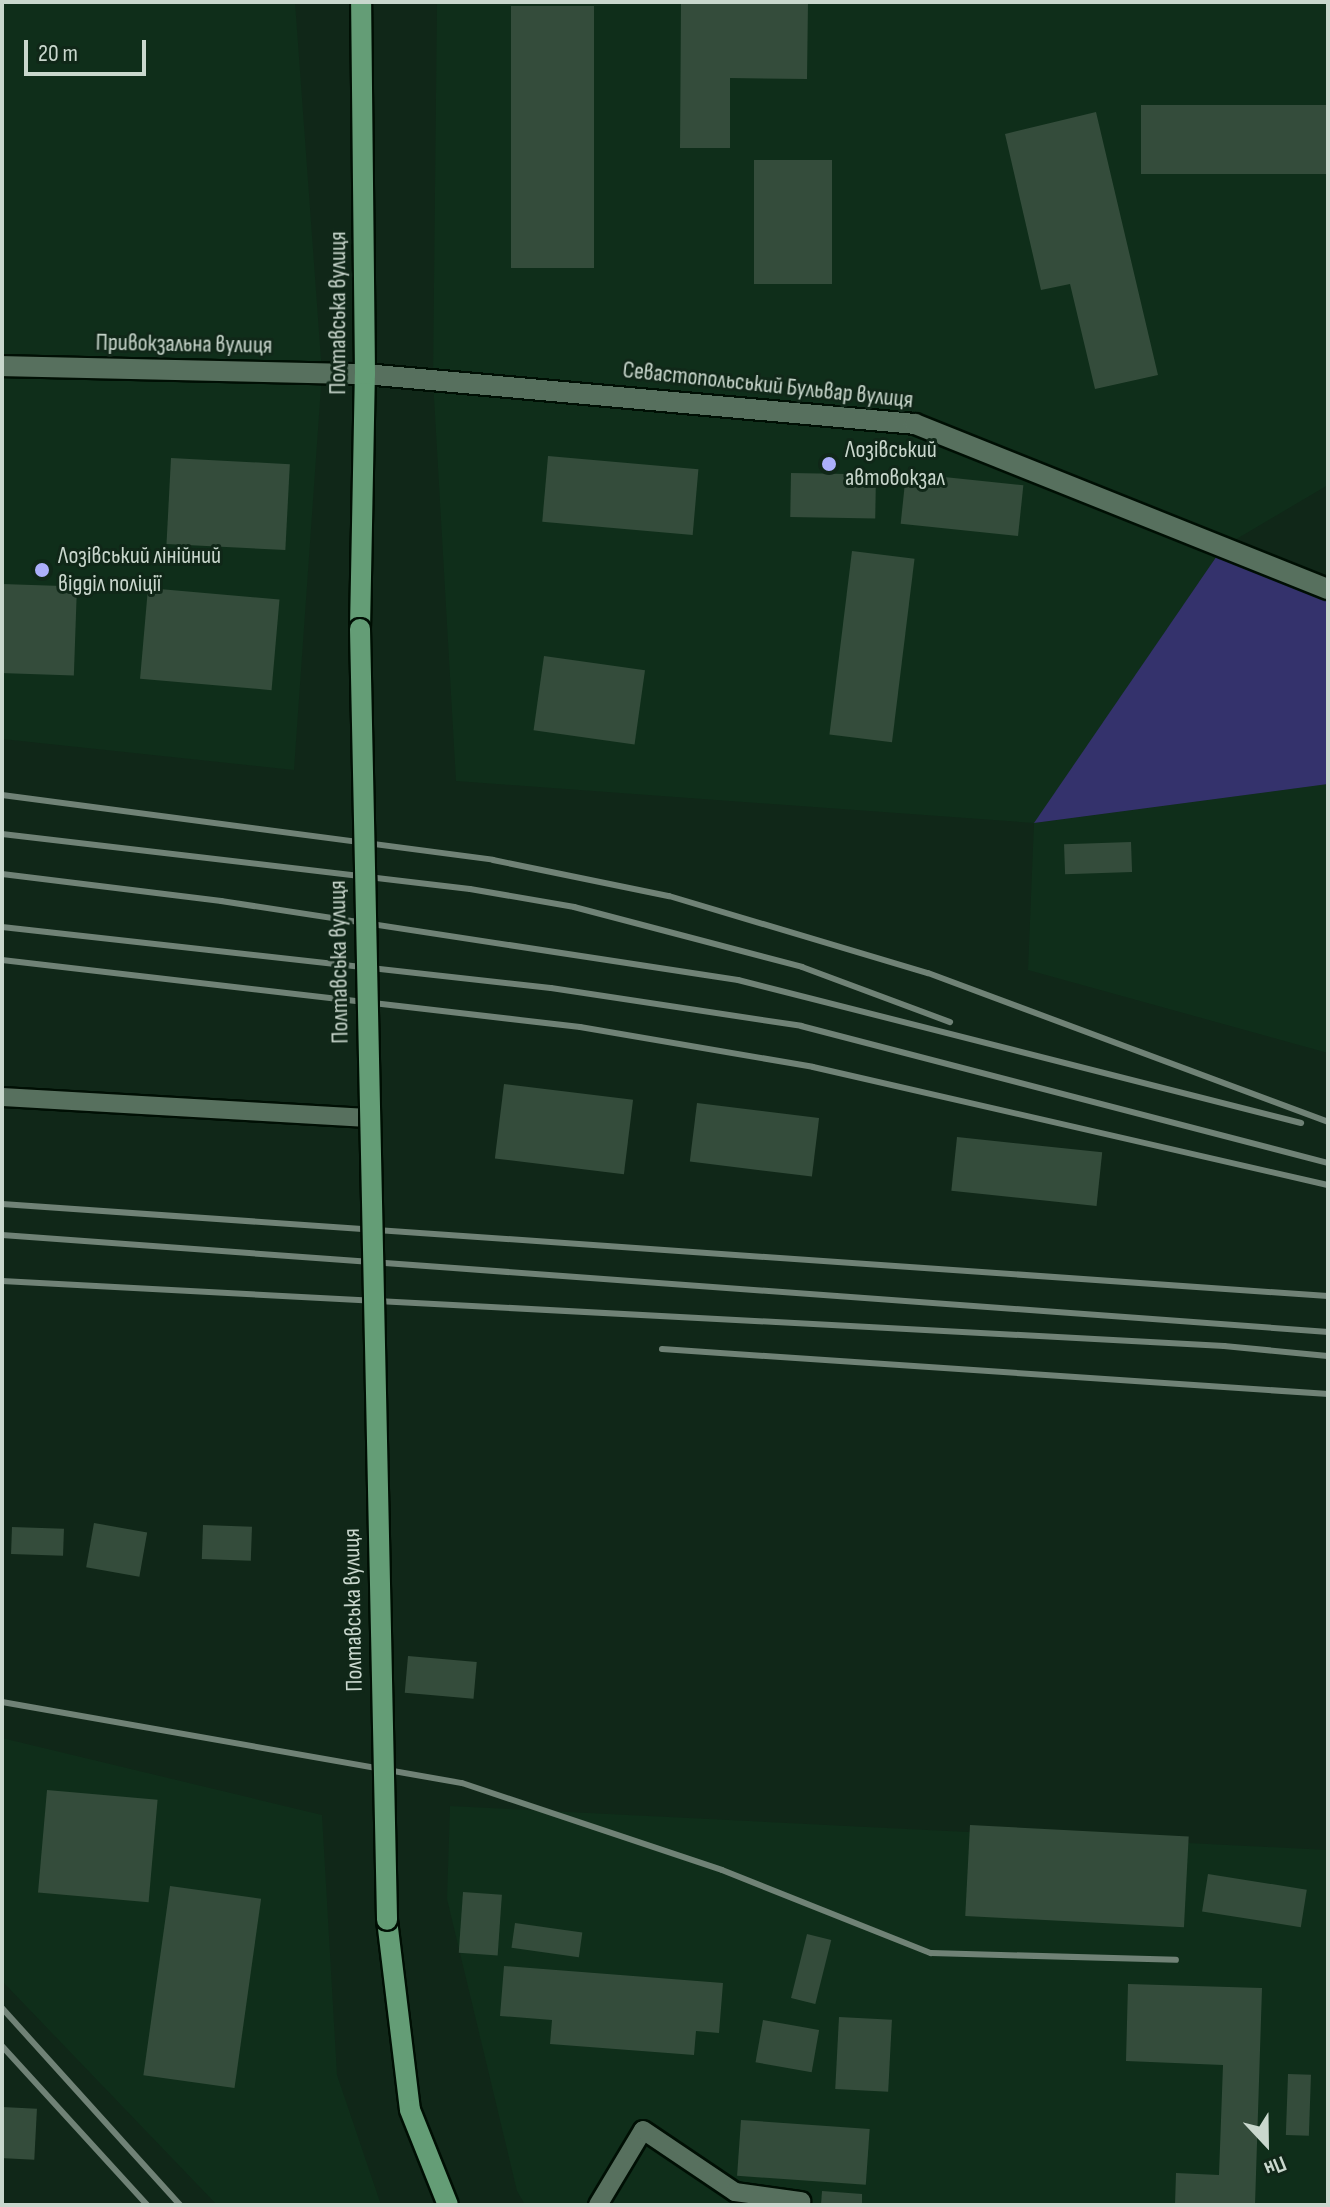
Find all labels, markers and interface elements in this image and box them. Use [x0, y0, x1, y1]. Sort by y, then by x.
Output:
scale bar [28, 24, 150, 74]
text: 20 m [38, 39, 78, 68]
street label: Полтавська вулиця [324, 231, 352, 395]
street label: Привокзальна вулиця [95, 328, 273, 360]
street label: Севастопольський Бульвар вулиця [621, 355, 915, 415]
place label: Лозівський автовокзал [845, 436, 945, 492]
marker: Лозівський автовокзал [820, 455, 838, 473]
place label: Лозівський лінійний відділ поліції [58, 542, 221, 598]
marker: Лозівський лінійний відділ поліції [33, 561, 51, 579]
street label: Полтавська вулиця [323, 880, 355, 1044]
street label: Полтавська вулиця [337, 1528, 369, 1692]
north arrow [1226, 2103, 1306, 2183]
text: Пн [1260, 2149, 1290, 2182]

